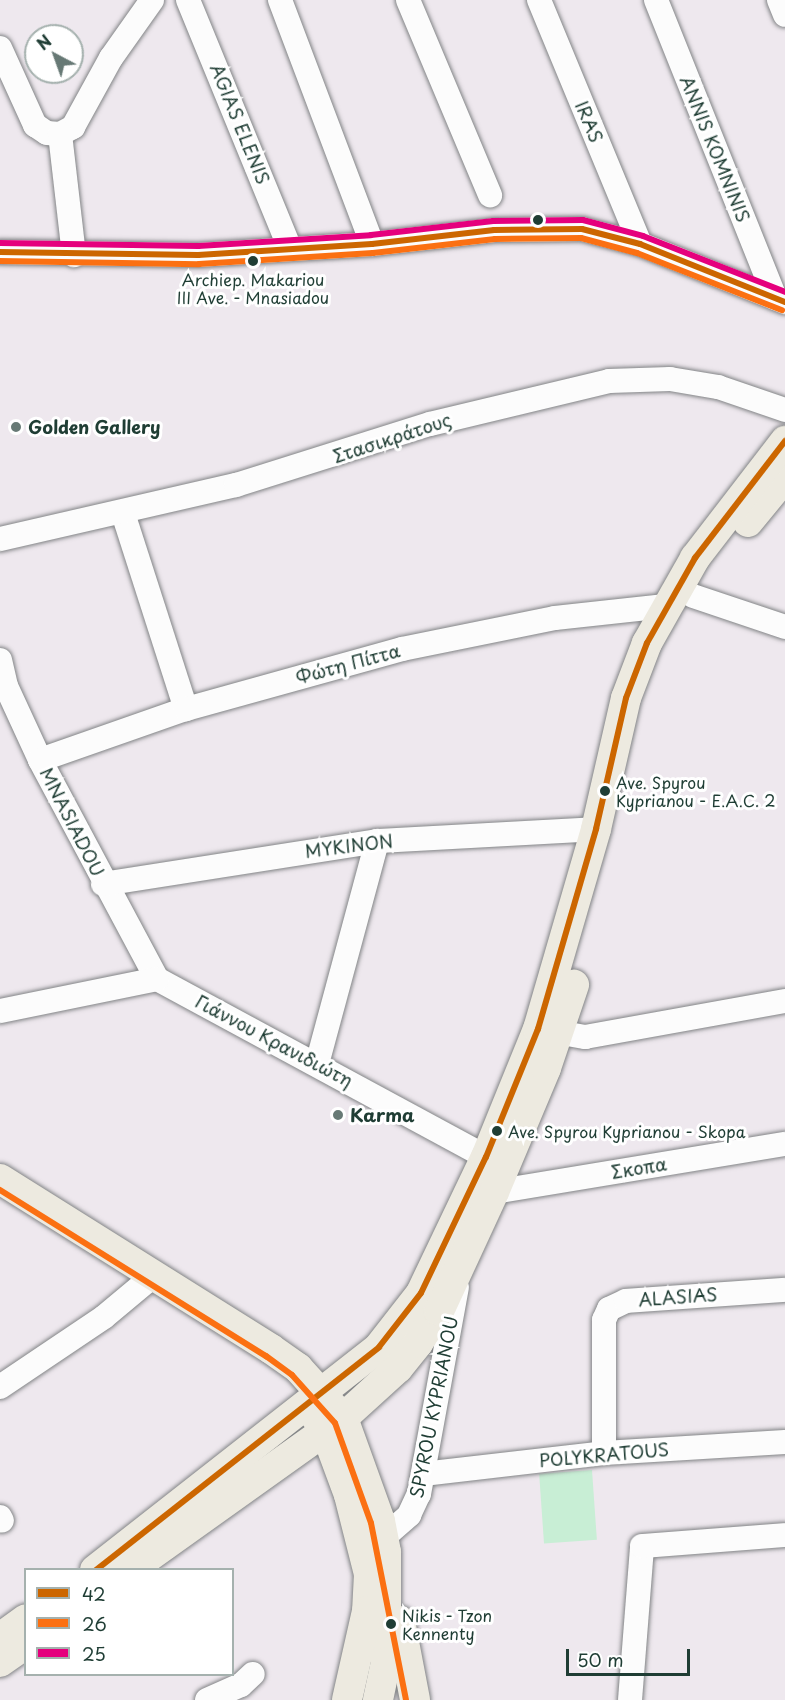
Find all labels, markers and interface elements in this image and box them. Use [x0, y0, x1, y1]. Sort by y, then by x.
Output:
north arrow [24, 24, 84, 84]
text: N [31, 29, 56, 55]
street label: AGIAS ELENIS [206, 61, 274, 187]
street label: ANNIS KOMNINIS [676, 72, 754, 226]
street label: IRAS [571, 98, 607, 146]
unlabelled marker [532, 214, 544, 226]
marker: Archiep. Makariou III Ave. - Mnasiadou [247, 255, 259, 267]
place label: Archiep. Makariou III Ave. - Mnasiadou [176, 269, 330, 307]
street label: Στασικράτους [330, 409, 454, 467]
place label: Golden Gallery [28, 416, 163, 438]
marker: Golden Gallery [9, 420, 23, 434]
street label: Φώτη Πίττα [293, 640, 403, 688]
street label: MNASIADOU [35, 764, 109, 880]
place label: Ave. Spyrou Kyprianou - E.A.C. 2 [616, 772, 776, 810]
marker: Ave. Spyrou Kyprianou - E.A.C. 2 [599, 785, 611, 797]
street label: MYKINON [304, 830, 394, 862]
street label: Γιάννου Κρανιδιώτη [192, 990, 356, 1092]
place label: Karma [350, 1104, 415, 1126]
marker: Karma [331, 1108, 345, 1122]
place label: Ave. Spyrou Kyprianou - Skopa [508, 1121, 748, 1141]
marker: Ave. Spyrou Kyprianou - Skopa [491, 1125, 503, 1137]
street label: Σκοπα [610, 1153, 668, 1183]
street label: ALASIAS [638, 1283, 718, 1311]
street label: SPYROU KYPRIANOU [406, 1313, 462, 1501]
street label: POLYKRATOUS [538, 1439, 670, 1471]
legend [24, 1568, 234, 1676]
text: 42 [82, 1580, 106, 1607]
place label: Nikis - Tzon Kennenty [402, 1605, 493, 1643]
text: 26 [82, 1610, 107, 1637]
marker: Nikis - Tzon Kennenty [385, 1618, 397, 1630]
scale bar [569, 1637, 694, 1675]
text: 25 [82, 1640, 106, 1667]
text: 50 m [577, 1646, 624, 1673]

